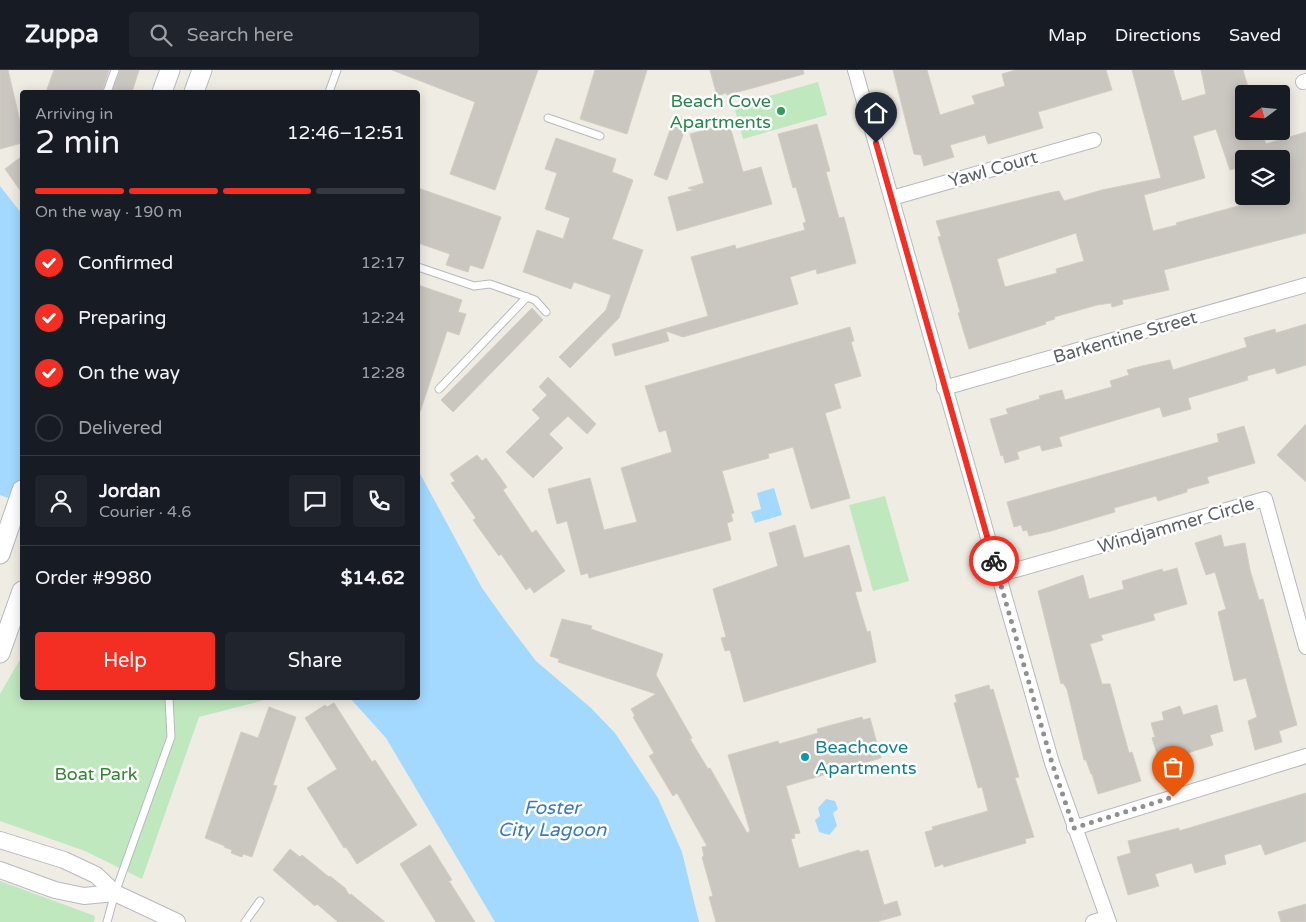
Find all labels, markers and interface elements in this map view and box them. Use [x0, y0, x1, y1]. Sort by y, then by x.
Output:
search box [129, 12, 479, 57]
text: Zuppa [25, 20, 99, 49]
icon: search [147, 21, 175, 49]
text: Search here [187, 24, 294, 46]
text: Map [1048, 24, 1087, 46]
text: Directions [1115, 24, 1201, 46]
text: Saved [1229, 24, 1281, 46]
north arrow [1235, 85, 1290, 140]
map controls [1235, 85, 1290, 205]
place label: Beach Cove Apartments [669, 90, 771, 133]
pin [855, 92, 897, 143]
icon: home [862, 99, 890, 127]
text: Arriving in [35, 104, 113, 124]
marker: Beach Cove Apartments [775, 105, 787, 117]
text: 12:46–12:51 [287, 122, 405, 144]
text: 2 min [35, 124, 120, 162]
street label: Yawl Court [946, 146, 1040, 192]
button: layers [1235, 150, 1290, 205]
text: On the way · 190 m [35, 202, 182, 222]
icon: check [35, 249, 63, 277]
text: Confirmed [78, 252, 173, 274]
text: 12:17 [361, 253, 405, 273]
icon: check [35, 304, 63, 332]
street label: Barkentine Street [1050, 306, 1200, 368]
text: Preparing [78, 307, 167, 329]
text: 12:24 [361, 308, 405, 328]
icon: check [35, 359, 63, 387]
text: On the way [78, 362, 180, 384]
text: 12:28 [361, 363, 405, 383]
text: Delivered [78, 417, 163, 439]
button: person [35, 475, 87, 527]
button: chat [289, 475, 341, 527]
button: phone [353, 475, 405, 527]
text: Jordan [99, 480, 161, 502]
street label: Windjammer Circle [1095, 492, 1257, 558]
text: Courier · 4.6 [99, 502, 191, 522]
courier [969, 536, 1019, 586]
icon: bike [980, 547, 1008, 575]
text: Order #9980 [35, 567, 152, 589]
text: $14.62 [341, 567, 405, 589]
button: Help [35, 632, 215, 690]
button: Share [225, 632, 405, 690]
place label: Beachcove Apartments [815, 736, 917, 779]
pin [1152, 746, 1194, 797]
marker: Beachcove Apartments [799, 751, 811, 763]
icon: bag [1159, 753, 1187, 781]
park label: Boat Park [54, 763, 138, 785]
water label: Foster City Lagoon [498, 797, 607, 841]

